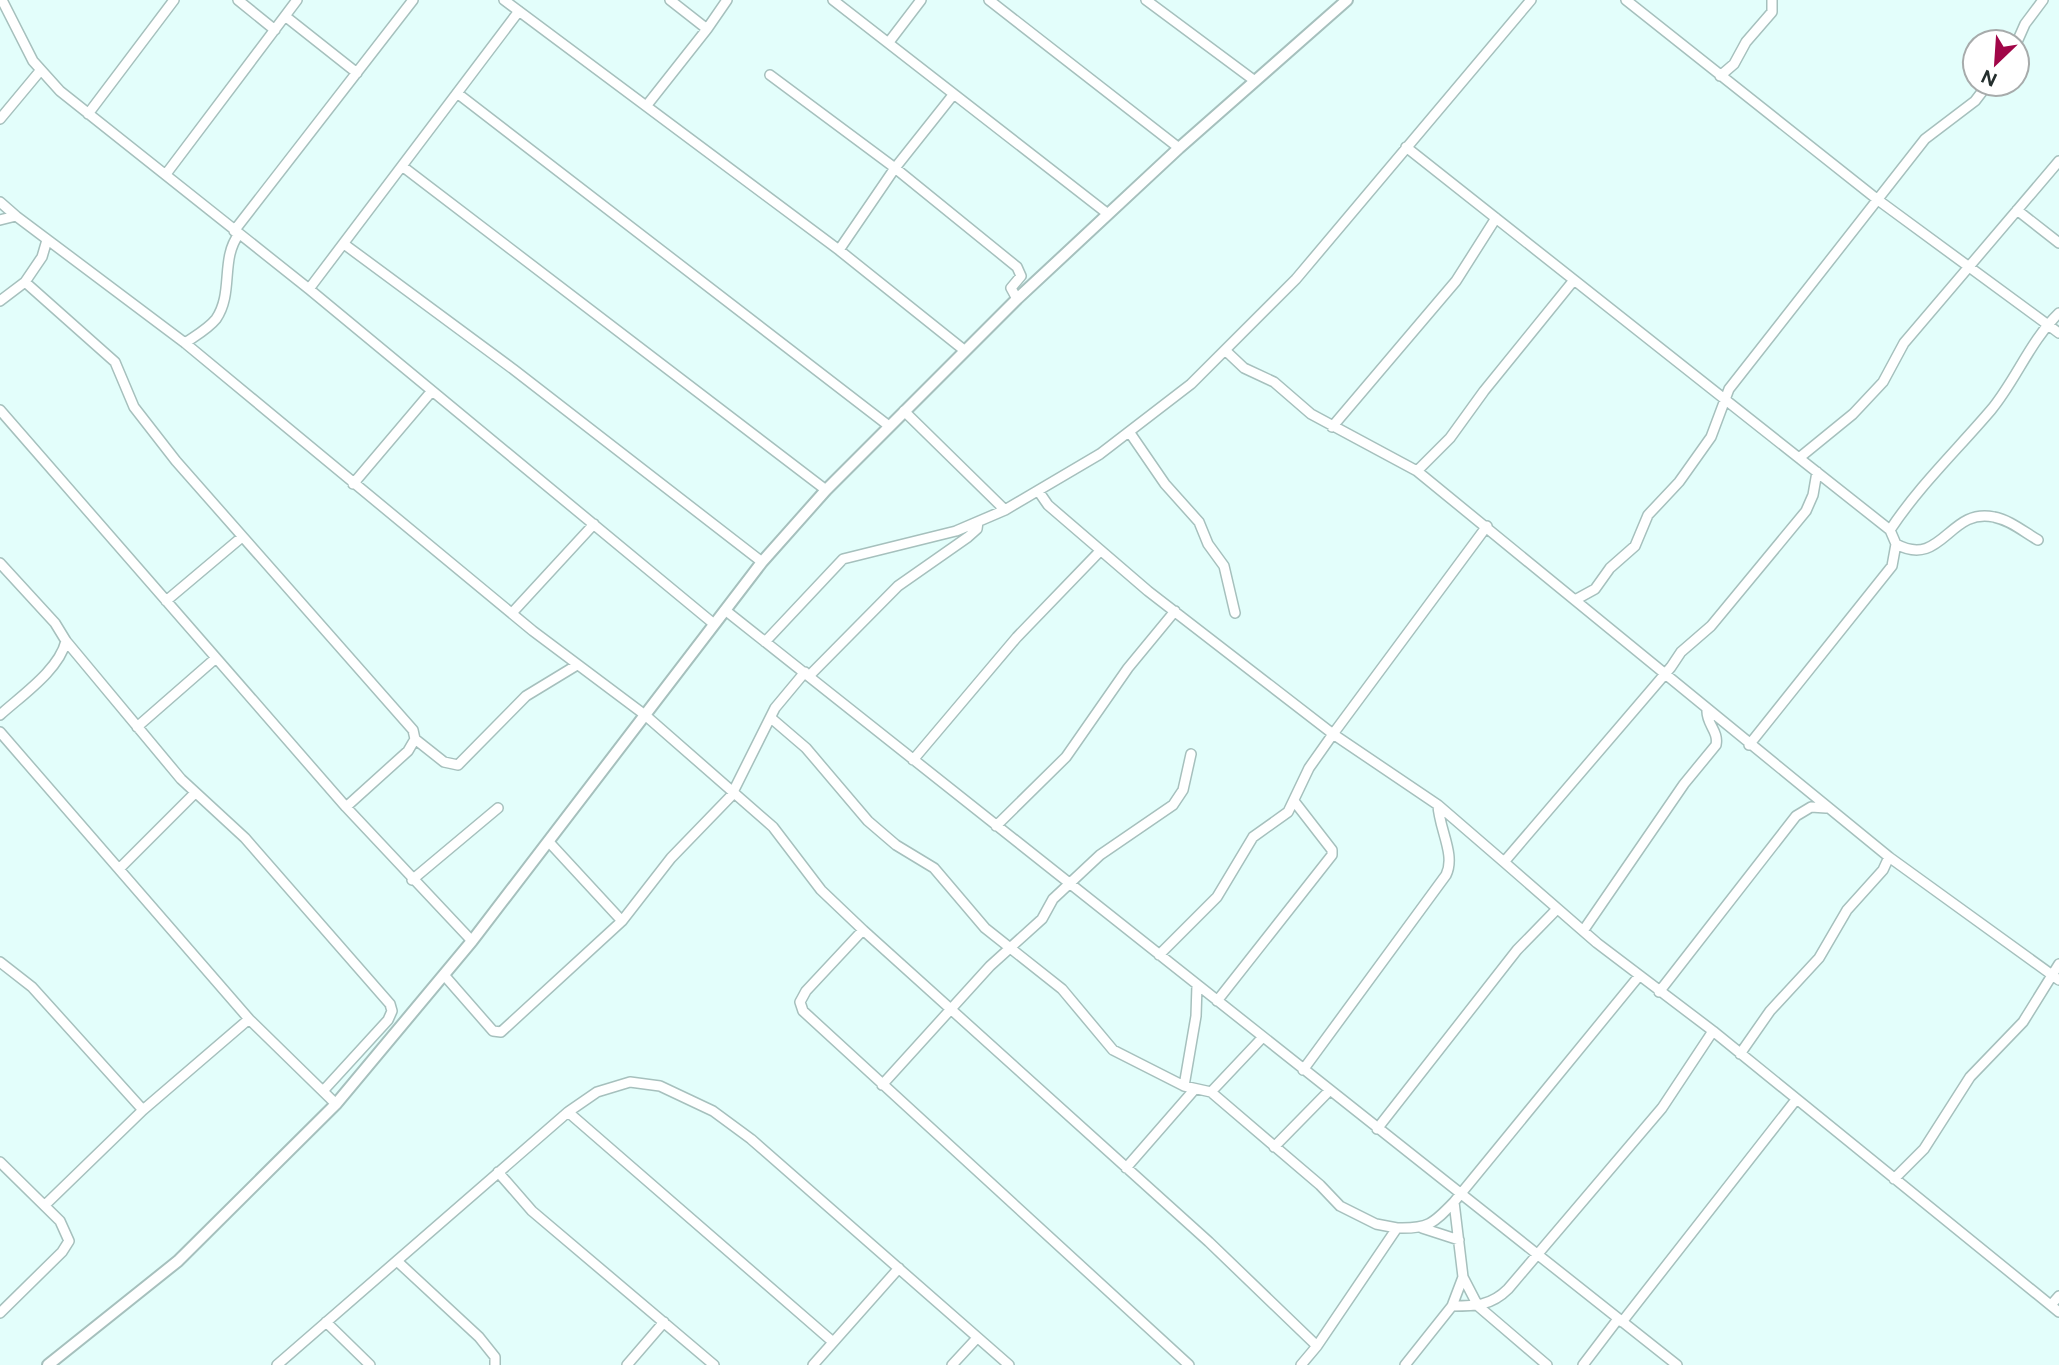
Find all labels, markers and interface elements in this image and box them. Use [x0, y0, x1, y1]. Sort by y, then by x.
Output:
north arrow [1961, 28, 2031, 98]
text: N [1978, 64, 2001, 91]

